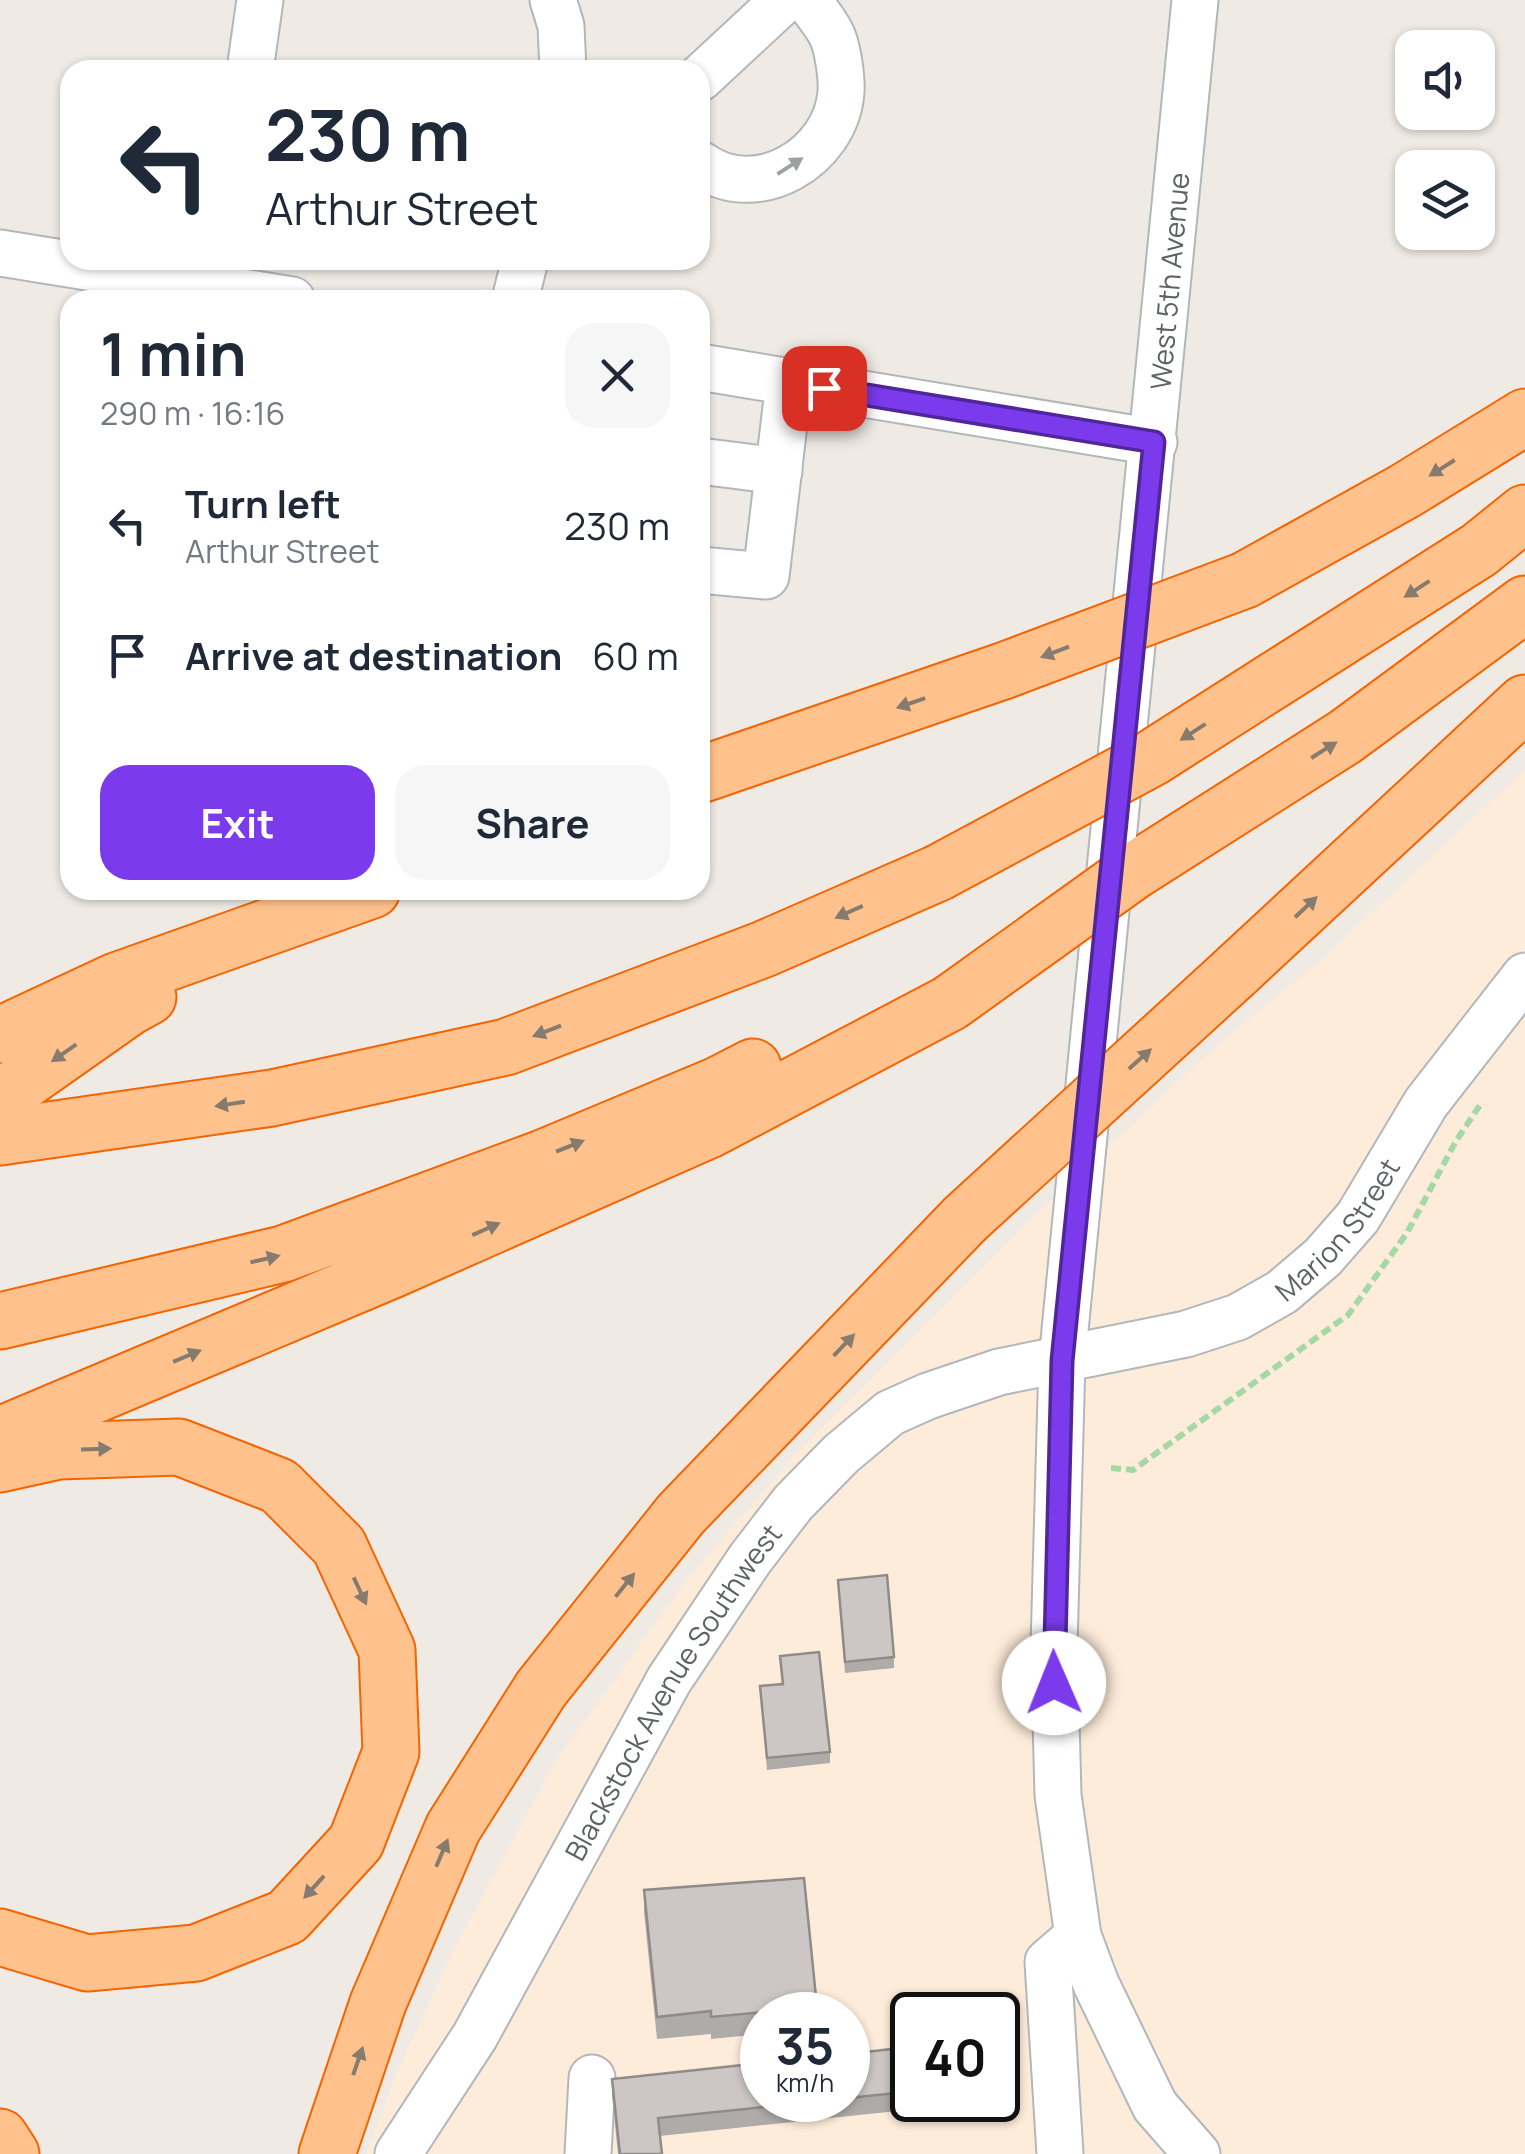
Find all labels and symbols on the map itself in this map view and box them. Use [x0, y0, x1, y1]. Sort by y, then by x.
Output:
one-way arrow [776, 158, 803, 176]
street label: West 5th Avenue [1141, 171, 1197, 391]
pin [782, 346, 867, 431]
one-way arrow [1428, 459, 1456, 477]
one-way arrow [1403, 580, 1431, 598]
one-way arrow [1040, 644, 1070, 660]
one-way arrow [896, 696, 926, 711]
one-way arrow [1180, 722, 1207, 740]
one-way arrow [1311, 741, 1338, 759]
one-way arrow [1293, 896, 1317, 919]
one-way arrow [834, 904, 864, 920]
one-way arrow [531, 1024, 561, 1040]
one-way arrow [51, 1043, 77, 1062]
one-way arrow [1128, 1047, 1152, 1070]
one-way arrow [214, 1097, 246, 1113]
one-way arrow [555, 1138, 585, 1154]
street label: Marion Street [1266, 1151, 1408, 1309]
one-way arrow [471, 1221, 501, 1237]
one-way arrow [250, 1251, 281, 1266]
one-way arrow [832, 1334, 855, 1358]
one-way arrow [172, 1348, 201, 1364]
one-way arrow [81, 1441, 113, 1457]
street label: Blackstock Avenue Southwest [555, 1515, 790, 1867]
one-way arrow [614, 1572, 635, 1598]
one-way arrow [351, 1577, 368, 1606]
position arrow [1002, 1631, 1106, 1735]
one-way arrow [434, 1838, 450, 1868]
one-way arrow [304, 1874, 326, 1899]
speed limit sign: 40 [890, 1992, 1020, 2122]
one-way arrow [351, 2046, 366, 2076]

